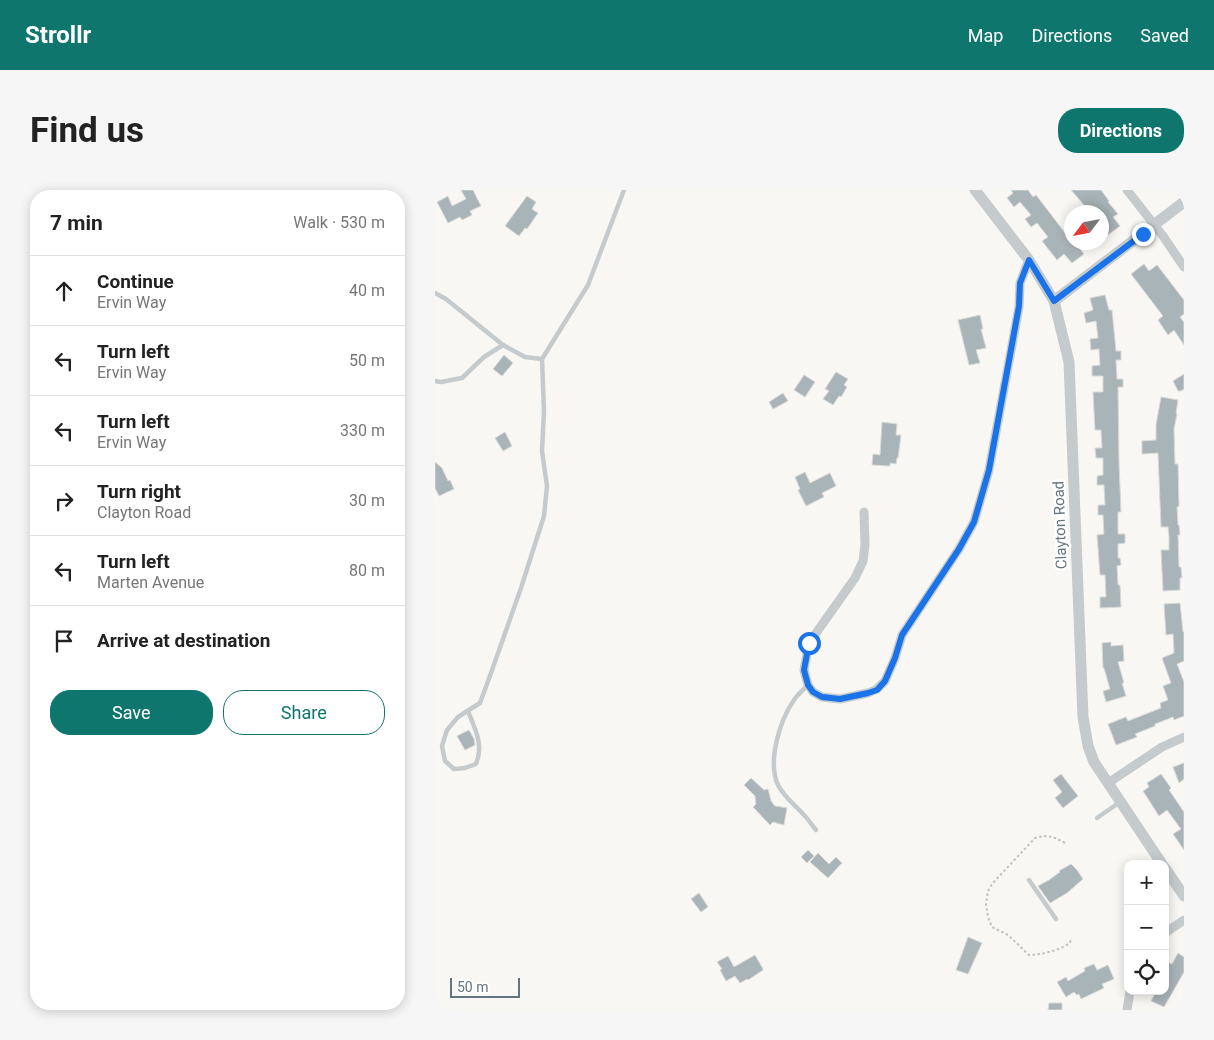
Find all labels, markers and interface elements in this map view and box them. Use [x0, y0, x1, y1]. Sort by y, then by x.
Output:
text: Strollr [25, 21, 91, 49]
text: Map [968, 25, 1003, 46]
text: Directions [1031, 25, 1112, 46]
text: Saved [1140, 25, 1189, 46]
button: Directions [1058, 108, 1184, 153]
text: Find us [30, 110, 144, 151]
north arrow [1064, 205, 1109, 250]
text: 7 min [50, 211, 103, 235]
text: Walk · 530 m [293, 213, 385, 232]
route end [1132, 223, 1155, 246]
text: Continue [97, 270, 174, 293]
icon: ahead [50, 277, 78, 305]
text: 40 m [349, 281, 385, 300]
text: Ervin Way [97, 293, 166, 312]
text: Turn left [97, 340, 170, 363]
icon: left [50, 347, 78, 375]
text: 50 m [349, 351, 385, 370]
text: Ervin Way [97, 363, 166, 382]
text: Turn left [97, 410, 170, 433]
icon: left [50, 417, 78, 445]
text: 330 m [340, 421, 385, 440]
text: Ervin Way [97, 433, 166, 452]
text: Turn right [97, 480, 181, 503]
street label: Clayton Road [1049, 481, 1071, 569]
icon: right [50, 487, 78, 515]
text: 30 m [349, 491, 385, 510]
text: Clayton Road [97, 503, 191, 522]
text: Turn left [97, 550, 170, 573]
icon: left [50, 557, 78, 585]
text: 80 m [349, 561, 385, 580]
text: Marten Avenue [97, 573, 204, 592]
icon: arrive [50, 627, 78, 655]
text: Arrive at destination [97, 629, 270, 652]
route start [798, 632, 821, 655]
button: Save [50, 690, 213, 735]
button: Share [223, 690, 385, 735]
map controls [1124, 860, 1169, 995]
button: + [1124, 860, 1169, 905]
button: − [1124, 905, 1169, 950]
button: locate [1124, 950, 1169, 995]
scale bar [450, 975, 520, 998]
text: 50 m [457, 979, 489, 995]

